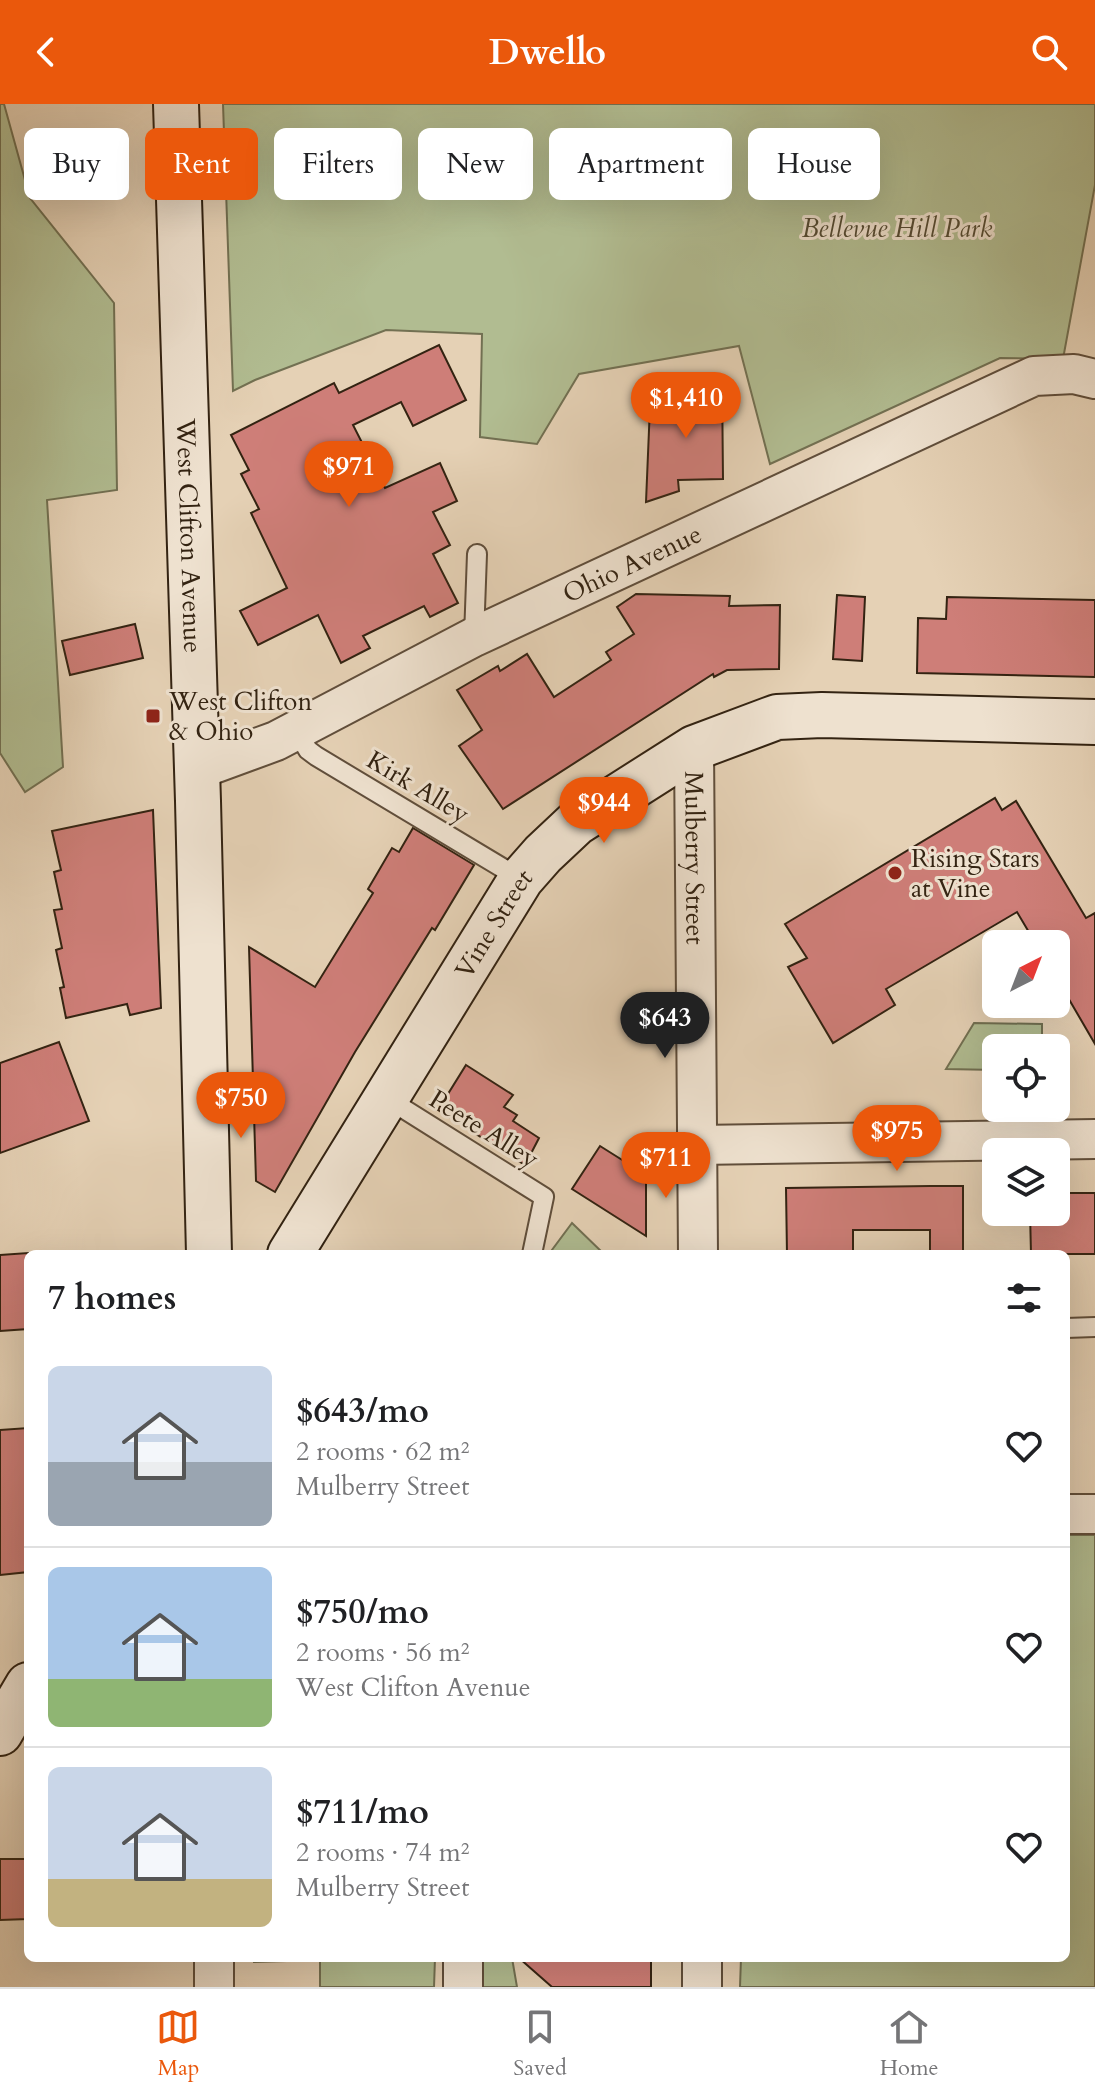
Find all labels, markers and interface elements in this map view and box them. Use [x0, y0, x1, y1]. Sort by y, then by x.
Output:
text: Dwello [489, 28, 606, 77]
icon: back [24, 30, 68, 74]
icon: search [1027, 30, 1071, 74]
chip: Buy [24, 128, 129, 200]
chip: Rent [145, 128, 258, 200]
chip: Filters [274, 128, 402, 200]
chip: New [418, 128, 533, 200]
chip: Apartment [549, 128, 732, 200]
chip: House [748, 128, 880, 200]
park label: Bellevue Hill Park [802, 211, 992, 246]
pin: $1,410 [621, 372, 751, 440]
text: $1,410 [649, 380, 723, 415]
street label: West Clifton Avenue [168, 417, 211, 654]
pin: $971 [302, 441, 396, 509]
text: $971 [322, 449, 376, 484]
street label: Ohio Avenue [557, 516, 707, 611]
place label: West Clifton & Ohio [168, 684, 312, 749]
marker: West Clifton & Ohio [144, 707, 162, 725]
street label: Kirk Alley [360, 743, 476, 832]
street label: Mulberry Street [677, 771, 713, 945]
pin: $944 [557, 777, 651, 845]
text: $944 [577, 785, 631, 820]
place label: Rising Stars at Vine [911, 841, 1039, 906]
street label: Vine Street [446, 861, 540, 985]
marker: Rising Stars at Vine [886, 864, 904, 882]
north arrow [982, 930, 1070, 1018]
map controls [982, 930, 1070, 1226]
pin: $643 [618, 992, 712, 1060]
text: $643 [638, 1000, 692, 1035]
button: locate [982, 1034, 1070, 1122]
pin: $750 [194, 1072, 288, 1140]
text: $750 [214, 1080, 268, 1115]
street label: Peete Alley [422, 1081, 546, 1177]
pin: $975 [850, 1105, 944, 1173]
text: $975 [870, 1113, 924, 1148]
pin: $711 [619, 1132, 713, 1200]
button: layers [982, 1138, 1070, 1226]
text: $711 [639, 1140, 693, 1175]
text: 7 homes [48, 1275, 176, 1321]
icon: filters [1002, 1276, 1046, 1320]
text: $643/mo [296, 1388, 429, 1434]
icon: home [112, 1398, 208, 1494]
icon: heart [1002, 1424, 1046, 1468]
text: 2 rooms · 62 m² [296, 1434, 469, 1469]
text: Mulberry Street [296, 1469, 469, 1504]
text: $750/mo [296, 1589, 429, 1635]
icon: home [112, 1599, 208, 1695]
icon: heart [1002, 1625, 1046, 1669]
text: 2 rooms · 56 m² [296, 1635, 469, 1670]
text: West Clifton Avenue [296, 1670, 530, 1705]
text: $711/mo [296, 1789, 429, 1835]
icon: home [112, 1799, 208, 1895]
icon: heart [1002, 1825, 1046, 1869]
text: 2 rooms · 74 m² [296, 1835, 469, 1870]
text: Mulberry Street [296, 1870, 469, 1905]
tab: Map [156, 2005, 200, 2083]
tab: Saved [513, 2005, 567, 2083]
tab: Home [880, 2005, 939, 2083]

